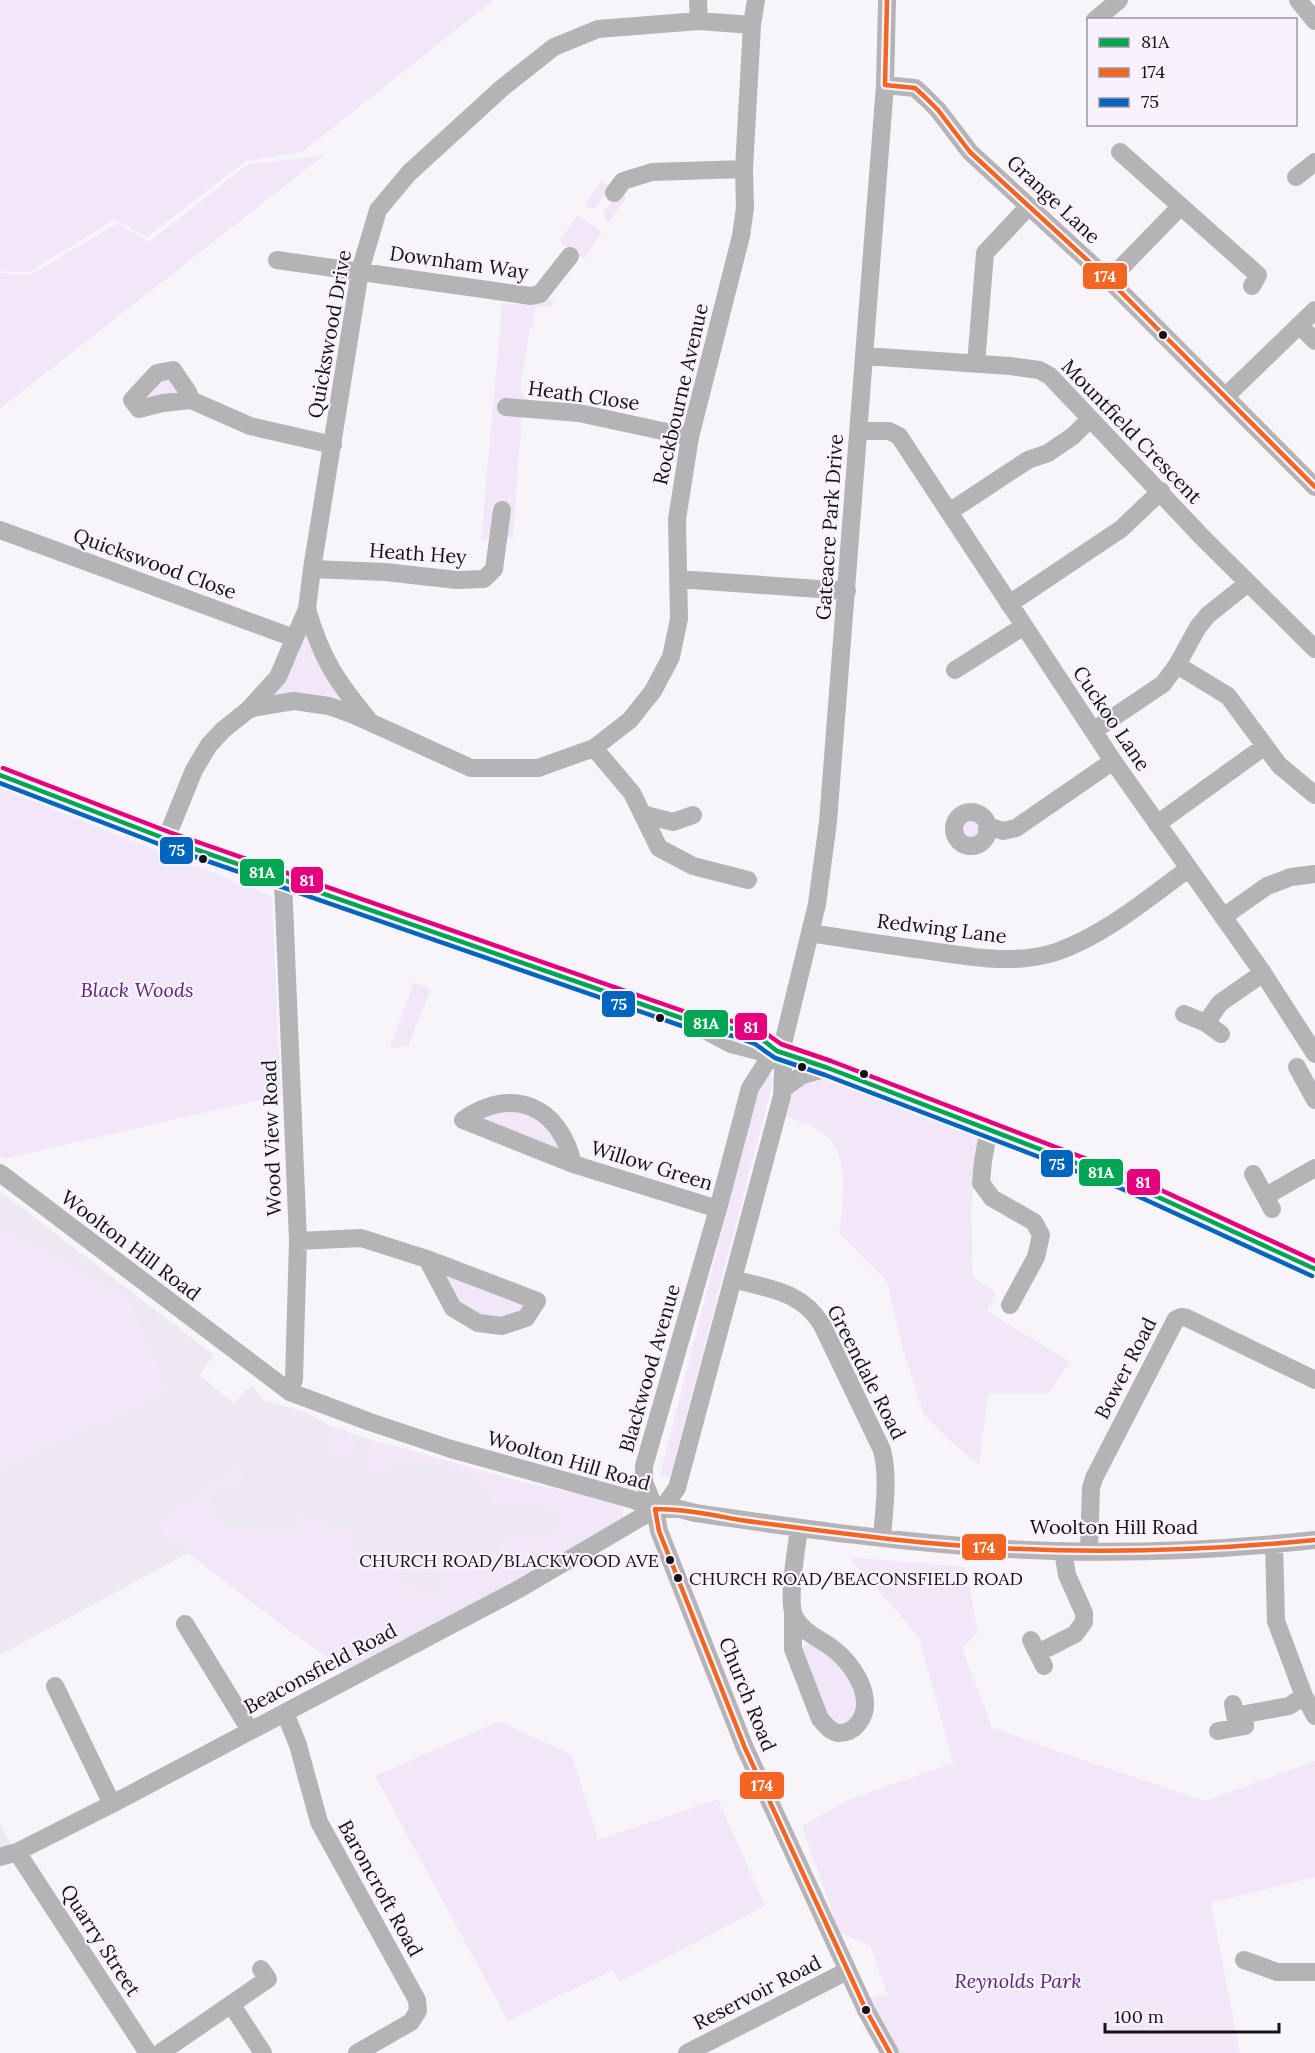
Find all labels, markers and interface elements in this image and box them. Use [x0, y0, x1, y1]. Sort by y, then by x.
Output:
legend [1087, 18, 1297, 126]
text: 81A [1141, 30, 1170, 53]
text: 174 [1141, 60, 1166, 83]
text: 75 [1141, 90, 1159, 113]
street label: Grange Lane [1002, 149, 1106, 249]
street label: Downham Way [388, 240, 530, 284]
street label: Quickswood Drive [302, 248, 356, 420]
line badge: 174 [1082, 262, 1128, 290]
text: 174 [1094, 266, 1116, 286]
street label: Rockbourne Avenue [647, 301, 713, 487]
unlabelled marker [1157, 329, 1169, 341]
street label: Mountfield Crescent [1057, 354, 1208, 509]
street label: Heath Close [527, 375, 642, 415]
street label: Gateacre Park Drive [810, 433, 848, 621]
street label: Quickswood Close [70, 522, 240, 604]
street label: Heath Hey [368, 537, 468, 569]
street label: Cuckoo Lane [1068, 661, 1156, 775]
line badge: 75 [159, 836, 194, 865]
text: 75 [169, 840, 185, 860]
unlabelled marker [197, 853, 209, 865]
line badge: 81A [239, 858, 285, 887]
text: 81A [249, 862, 275, 882]
line badge: 81 [290, 866, 324, 894]
text: 81 [299, 870, 315, 890]
street label: Redwing Lane [876, 908, 1008, 948]
park label: Black Woods [80, 977, 194, 1002]
line badge: 75 [601, 990, 636, 1018]
text: 75 [611, 994, 627, 1014]
line badge: 81A [683, 1009, 729, 1038]
unlabelled marker [654, 1012, 666, 1024]
line badge: 81 [734, 1012, 768, 1041]
text: 81A [693, 1013, 719, 1033]
text: 81 [743, 1017, 759, 1037]
street label: Wood View Road [256, 1059, 286, 1217]
unlabelled marker [796, 1061, 808, 1073]
unlabelled marker [858, 1068, 870, 1080]
street label: Willow Green [588, 1135, 716, 1195]
line badge: 75 [1040, 1149, 1074, 1178]
text: 75 [1049, 1154, 1065, 1174]
line badge: 81A [1078, 1158, 1124, 1187]
text: 81A [1088, 1162, 1114, 1182]
line badge: 81 [1126, 1168, 1161, 1196]
text: 81 [1135, 1172, 1151, 1192]
street label: Woolton Hill Road [56, 1184, 206, 1306]
street label: Blackwood Avenue [613, 1281, 685, 1455]
street label: Greendale Road [822, 1301, 912, 1443]
street label: Bower Road [1089, 1313, 1161, 1423]
street label: Woolton Hill Road [485, 1425, 653, 1495]
street label: Woolton Hill Road [1030, 1514, 1198, 1539]
line badge: 174 [961, 1533, 1007, 1561]
text: 174 [973, 1537, 995, 1557]
place label: CHURCH ROAD/BLACKWOOD AVE [359, 1549, 659, 1572]
marker: CHURCH ROAD/BLACKWOOD AVE [664, 1554, 676, 1566]
place label: CHURCH ROAD/BEACONSFIELD ROAD [689, 1567, 1023, 1590]
marker: CHURCH ROAD/BEACONSFIELD ROAD [672, 1572, 684, 1584]
street label: Beaconsfield Road [239, 1617, 401, 1719]
street label: Church Road [714, 1633, 782, 1755]
line badge: 174 [739, 1771, 785, 1800]
text: 174 [751, 1775, 773, 1795]
street label: Baroncroft Road [333, 1815, 429, 1961]
street label: Quarry Street [56, 1879, 147, 2001]
street label: Reservoir Road [689, 1949, 825, 2035]
park label: Reynolds Park [954, 1968, 1082, 1993]
scale bar [1105, 1996, 1279, 2034]
unlabelled marker [860, 2004, 872, 2016]
text: 100 m [1114, 2005, 1164, 2028]

